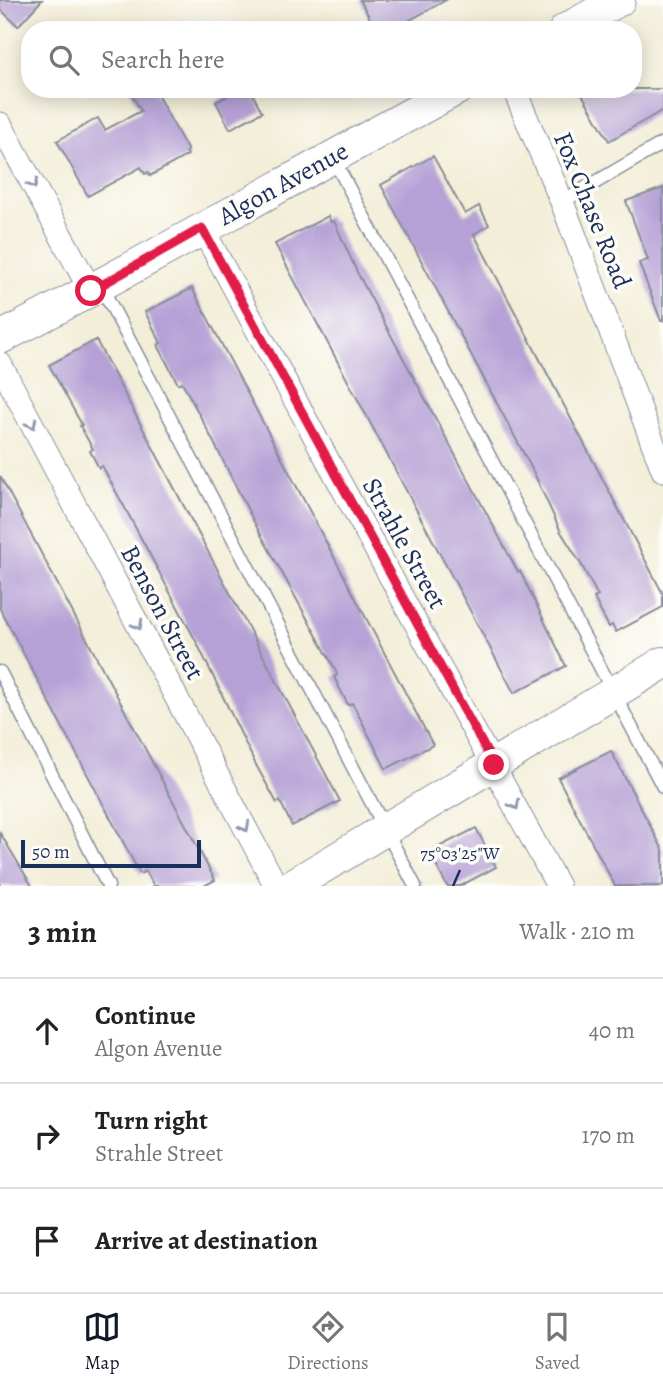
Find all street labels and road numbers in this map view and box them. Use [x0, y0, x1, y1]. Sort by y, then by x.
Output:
street label: Fox Chase Road [545, 127, 640, 294]
street label: Algon Avenue [211, 133, 355, 234]
street label: Strahle Street [354, 471, 455, 616]
street label: Benson Street [112, 539, 213, 686]

